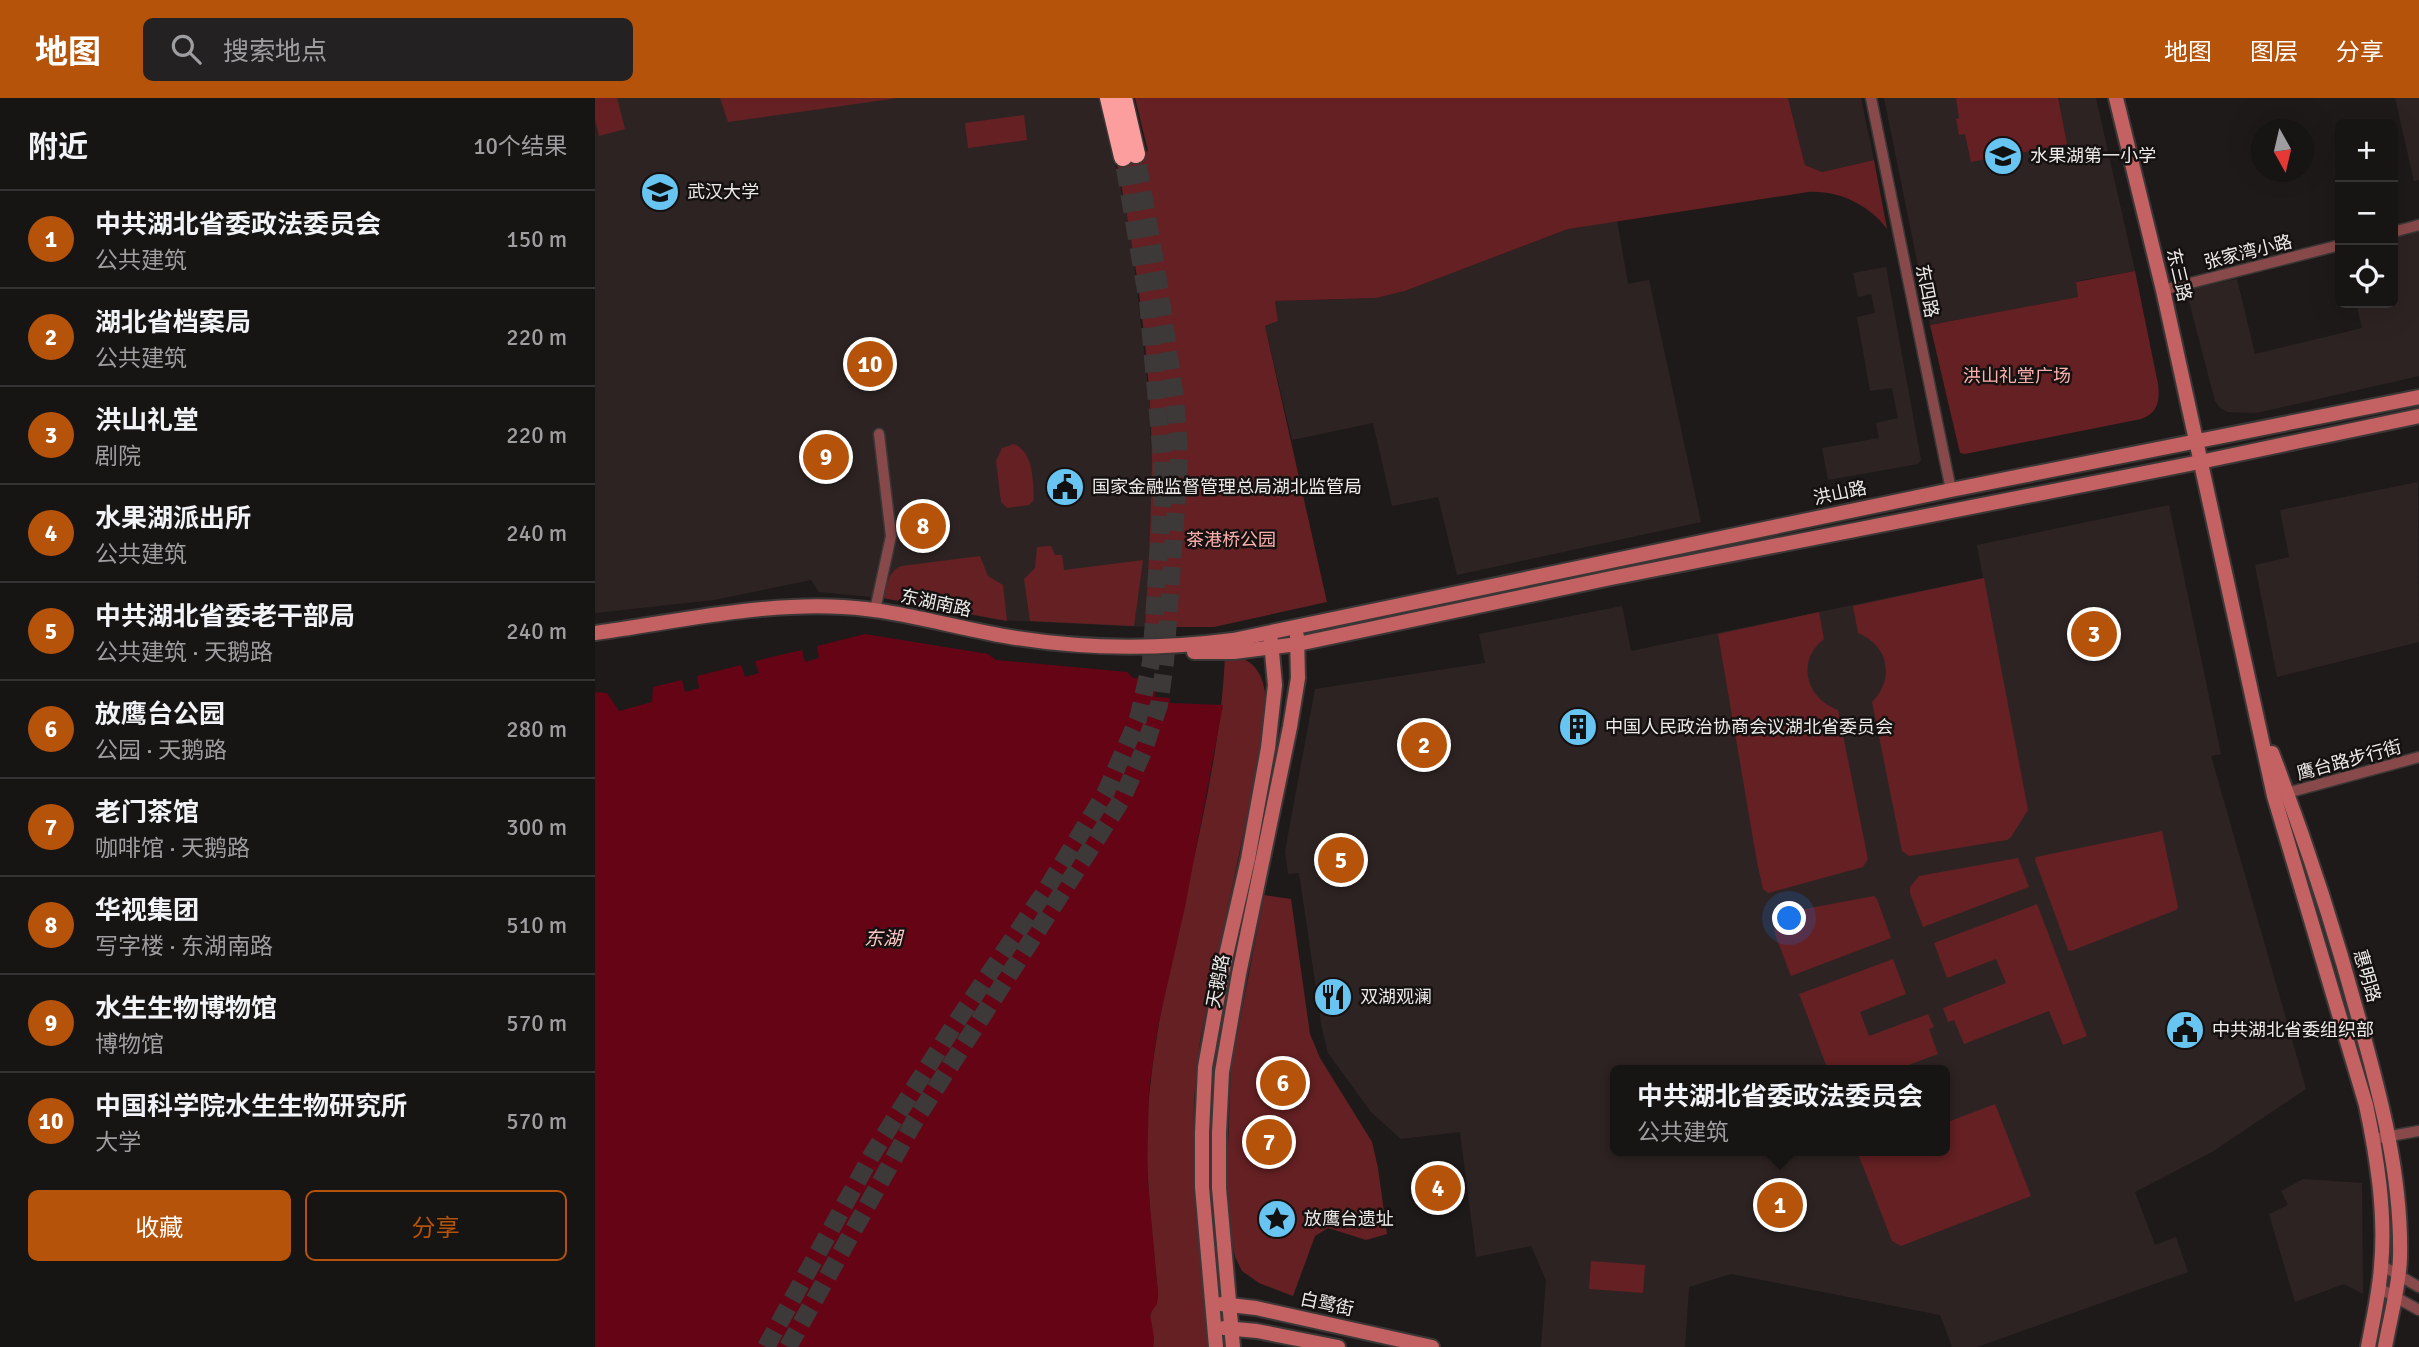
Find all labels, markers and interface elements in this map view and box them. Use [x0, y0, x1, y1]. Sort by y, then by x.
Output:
search box [143, 18, 633, 81]
icon: search [167, 30, 205, 68]
text: 地图 [35, 32, 101, 73]
text: 搜索地点 [223, 36, 327, 68]
text: 地图 [2164, 37, 2212, 67]
text: 图层 [2250, 37, 2298, 67]
text: 分享 [2336, 37, 2384, 67]
north arrow [2251, 119, 2314, 182]
map controls [2335, 119, 2398, 308]
button: + [2335, 119, 2398, 182]
text: 附近 [28, 129, 88, 166]
text: 10个结果 [473, 132, 567, 161]
school or university icon: 水果湖第一小学 [1982, 135, 2024, 177]
place label: 水果湖第一小学 [2030, 145, 2156, 167]
school or university icon: 武汉大学 [639, 171, 681, 213]
place label: 武汉大学 [687, 181, 759, 203]
button: − [2335, 182, 2398, 245]
text: 中共湖北省委政法委员会 [95, 209, 381, 241]
text: 1 [45, 225, 57, 254]
text: 150 m [506, 225, 567, 254]
street label: 张家湾小路 [2202, 230, 2294, 274]
button: locate [2335, 245, 2398, 308]
text: 公共建筑 [95, 246, 187, 275]
street label: 东三路 [2162, 246, 2196, 304]
street label: 东四路 [1911, 262, 1943, 320]
text: 湖北省档案局 [95, 307, 251, 339]
text: 2 [45, 323, 57, 352]
text: 220 m [506, 323, 567, 352]
pin: 10 [847, 338, 893, 390]
text: 公共建筑 [95, 344, 187, 373]
park label: 洪山礼堂广场 [1963, 365, 2071, 387]
text: 洪山礼堂 [95, 405, 199, 437]
text: 3 [45, 421, 57, 450]
text: 220 m [506, 421, 567, 450]
pin: 9 [803, 431, 849, 483]
text: 剧院 [95, 442, 141, 471]
public building icon: 国家金融监督管理总局湖北监管局 [1044, 466, 1086, 508]
place label: 国家金融监督管理总局湖北监管局 [1092, 476, 1362, 498]
street label: 洪山路 [1811, 477, 1869, 509]
pin: 8 [900, 500, 946, 552]
text: 水果湖派出所 [95, 503, 251, 535]
text: 4 [45, 519, 57, 548]
text: 240 m [506, 519, 567, 548]
park label: 茶港桥公园 [1186, 529, 1276, 551]
text: 公共建筑 [95, 540, 187, 569]
street label: 东湖南路 [898, 585, 974, 621]
text: 中共湖北省委老干部局 [95, 601, 355, 633]
pin: 3 [2071, 608, 2117, 660]
text: 5 [45, 617, 57, 646]
text: 240 m [506, 617, 567, 646]
text: 公共建筑 · 天鹅路 [95, 638, 273, 667]
text: 放鹰台公园 [95, 699, 225, 731]
building icon: 中国人民政治协商会议湖北省委员会 [1557, 706, 1599, 748]
text: 6 [45, 715, 57, 744]
text: 280 m [506, 715, 567, 744]
place label: 中国人民政治协商会议湖北省委员会 [1605, 716, 1893, 738]
pin: 2 [1401, 719, 1447, 771]
street label: 鹰台路步行街 [2294, 735, 2404, 785]
text: 公园 · 天鹅路 [95, 736, 227, 765]
text: 老门茶馆 [95, 797, 199, 829]
text: 7 [45, 813, 57, 842]
text: 300 m [506, 813, 567, 842]
text: 咖啡馆 · 天鹅路 [95, 834, 250, 863]
pin: 5 [1318, 834, 1364, 886]
text: 华视集团 [95, 895, 199, 927]
your location [1772, 901, 1806, 935]
text: 8 [45, 911, 57, 940]
text: 510 m [506, 911, 567, 940]
water label: 东湖 [864, 927, 905, 951]
text: 写字楼 · 东湖南路 [95, 932, 273, 961]
street label: 惠明路 [2349, 947, 2385, 1005]
street label: 天鹅路 [1202, 952, 1234, 1010]
restaurant icon: 双湖观澜 [1312, 976, 1354, 1018]
place label: 双湖观澜 [1360, 986, 1432, 1008]
text: 水生生物博物馆 [95, 993, 277, 1025]
text: 9 [45, 1009, 57, 1038]
text: 570 m [506, 1009, 567, 1038]
public building icon: 中共湖北省委组织部 [2164, 1009, 2206, 1051]
place label: 中共湖北省委组织部 [2212, 1019, 2374, 1041]
text: 博物馆 [95, 1030, 164, 1059]
pin: 6 [1260, 1057, 1306, 1109]
popup [1610, 1065, 1950, 1156]
text: 中共湖北省委政法委员会 [1637, 1081, 1923, 1113]
text: 中国科学院水生生物研究所 [95, 1091, 407, 1123]
text: 10 [39, 1107, 63, 1136]
text: 570 m [506, 1107, 567, 1136]
pin: 7 [1246, 1116, 1292, 1168]
text: 公共建筑 [1637, 1118, 1729, 1147]
text: 大学 [95, 1128, 141, 1157]
pin: 4 [1415, 1162, 1461, 1214]
pin: 1 [1757, 1179, 1803, 1231]
button: 收藏 [28, 1190, 291, 1261]
button: 分享 [305, 1190, 567, 1261]
place icon: 放鹰台遗址 [1256, 1198, 1298, 1240]
place label: 放鹰台遗址 [1304, 1208, 1394, 1230]
street label: 白鹭街 [1298, 1288, 1356, 1320]

